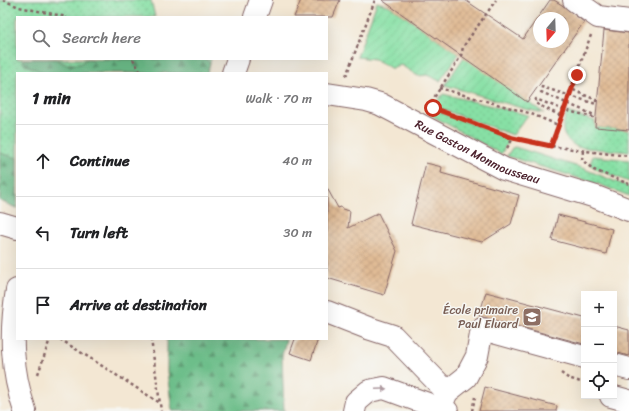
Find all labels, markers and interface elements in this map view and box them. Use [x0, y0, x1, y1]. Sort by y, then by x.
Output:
north arrow [533, 12, 569, 48]
search box [16, 16, 328, 60]
text: Search here [62, 25, 141, 51]
icon: search [30, 27, 52, 49]
route end [568, 66, 586, 84]
text: 1 min [32, 83, 71, 113]
text: Walk · 70 m [246, 87, 312, 110]
route start [424, 99, 442, 117]
street label: Rue Gaston Monmousseau [411, 113, 543, 190]
text: Continue [70, 148, 130, 174]
text: 40 m [282, 149, 312, 172]
icon: ahead [32, 150, 54, 172]
text: Turn left [70, 220, 128, 246]
text: 30 m [283, 221, 312, 244]
icon: left [32, 222, 54, 244]
map controls [581, 291, 617, 399]
button: + [581, 291, 617, 327]
text: Arrive at destination [70, 292, 207, 318]
icon: arrive [32, 294, 54, 316]
place label: École primaire Paul Eluard [443, 299, 520, 335]
school or university icon: École primaire Paul Eluard [521, 306, 543, 328]
button: − [581, 327, 617, 363]
button: locate [581, 363, 617, 399]
one-way arrow [375, 386, 387, 393]

